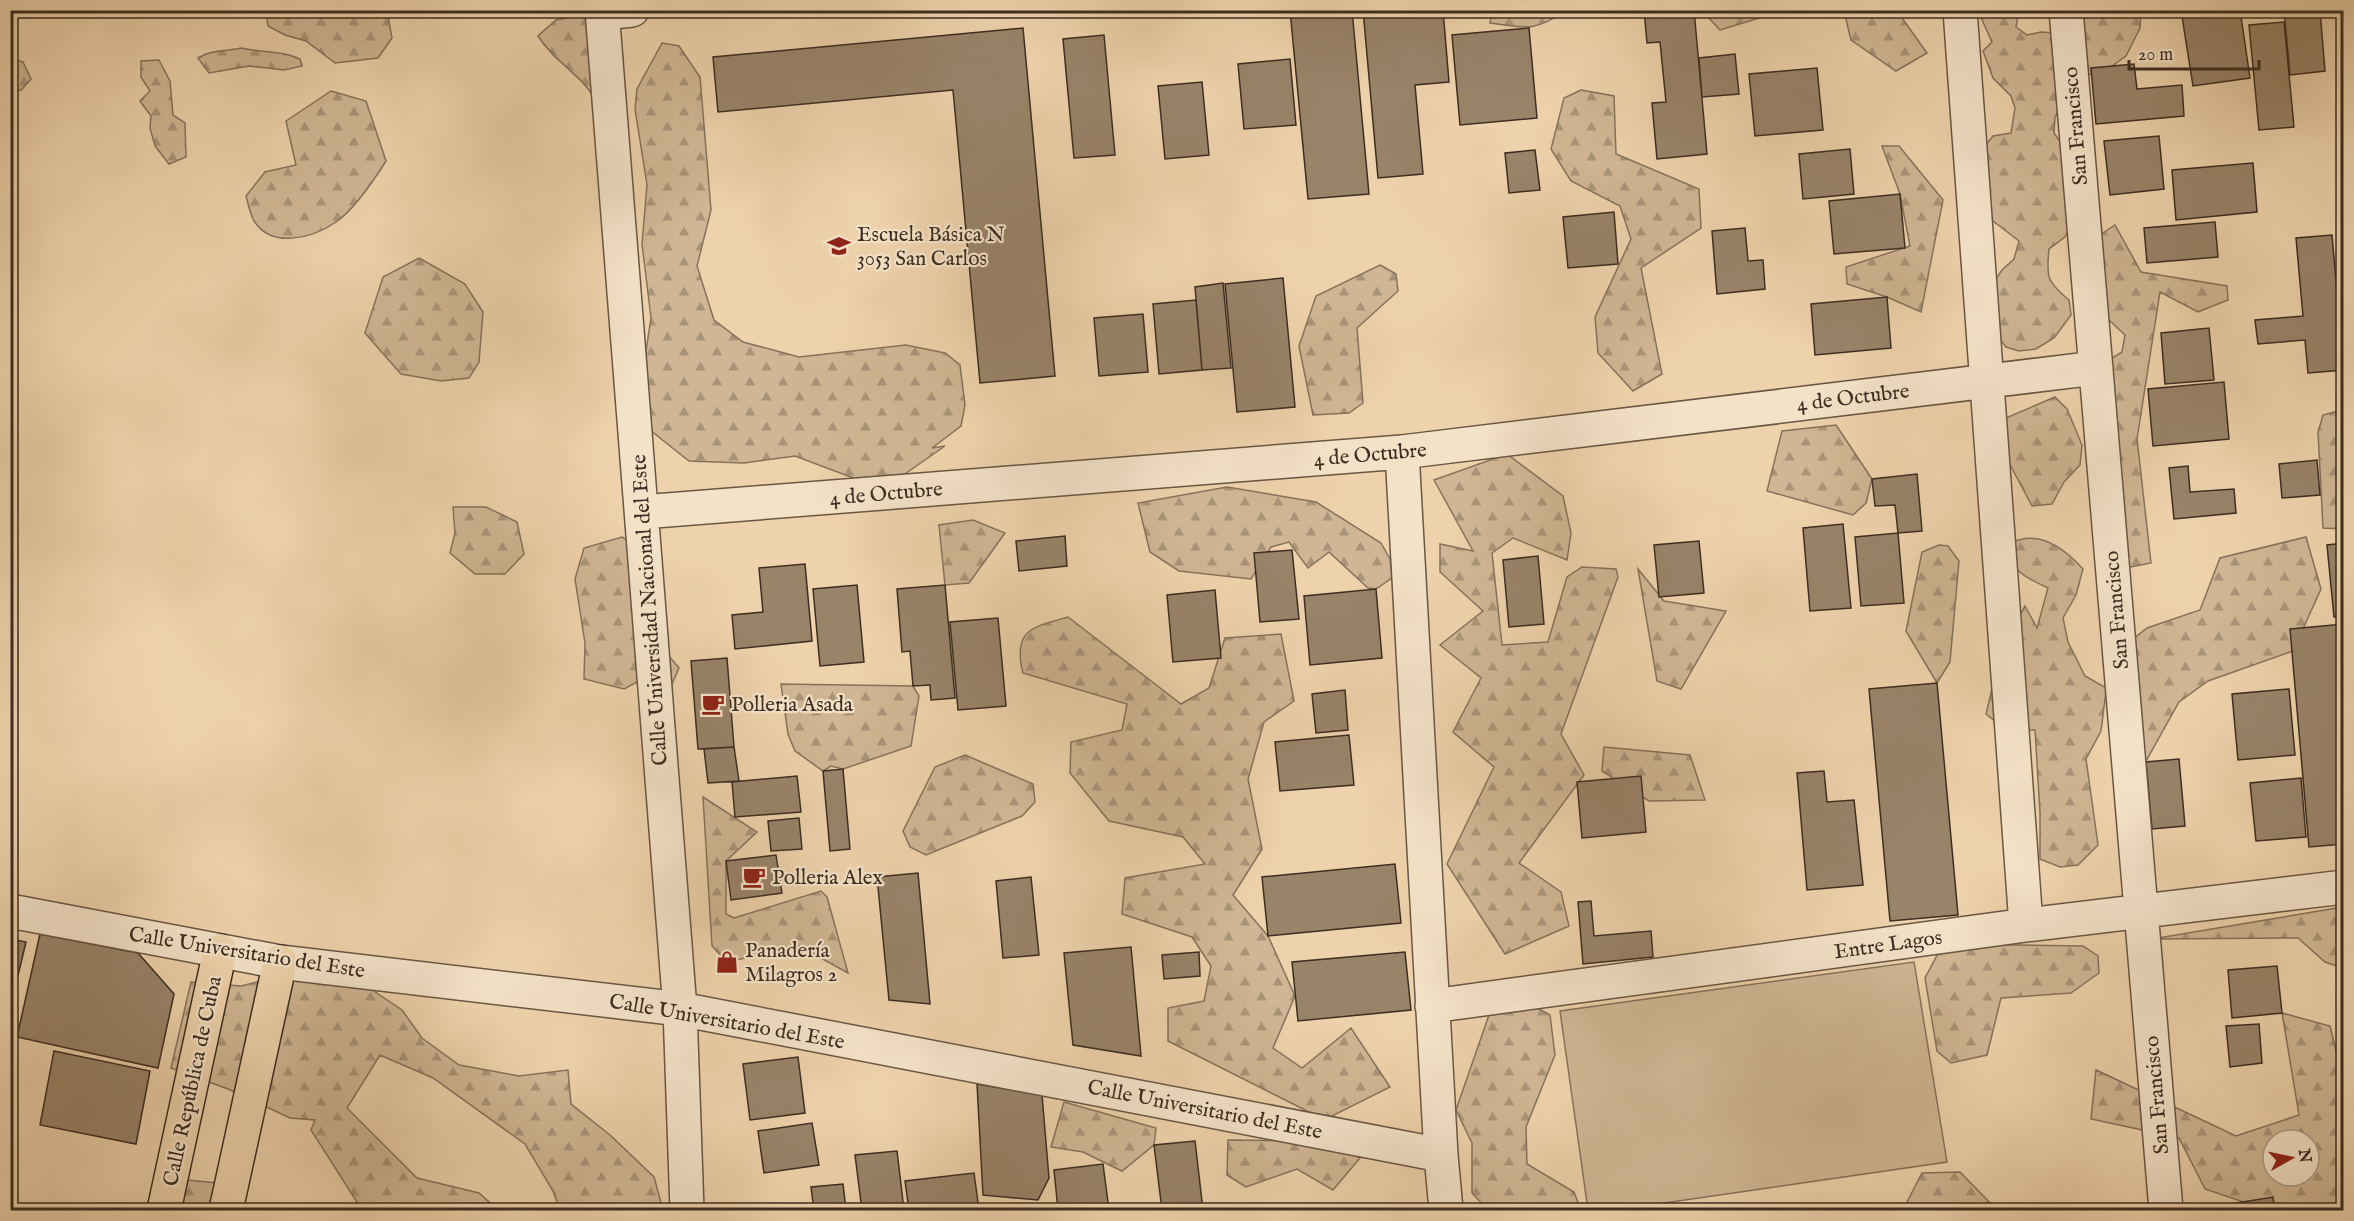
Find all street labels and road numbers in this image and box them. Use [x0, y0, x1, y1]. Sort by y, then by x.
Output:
street label: San Francisco [2058, 65, 2095, 186]
street label: 4 de Octubre [1795, 378, 1911, 419]
street label: 4 de Octubre [1313, 437, 1428, 474]
street label: Calle Universidad Nacional del Este [626, 453, 675, 767]
street label: 4 de Octubre [829, 476, 944, 513]
street label: San Francisco [2099, 549, 2136, 670]
street label: Calle Universitario del Este [127, 921, 367, 986]
street label: Entre Lagos [1832, 925, 1944, 966]
street label: Calle República de Cuba [158, 973, 229, 1189]
street label: Calle Universitario del Este [607, 988, 847, 1057]
street label: San Francisco [2139, 1034, 2176, 1155]
street label: Calle Universitario del Este [1085, 1074, 1325, 1147]

